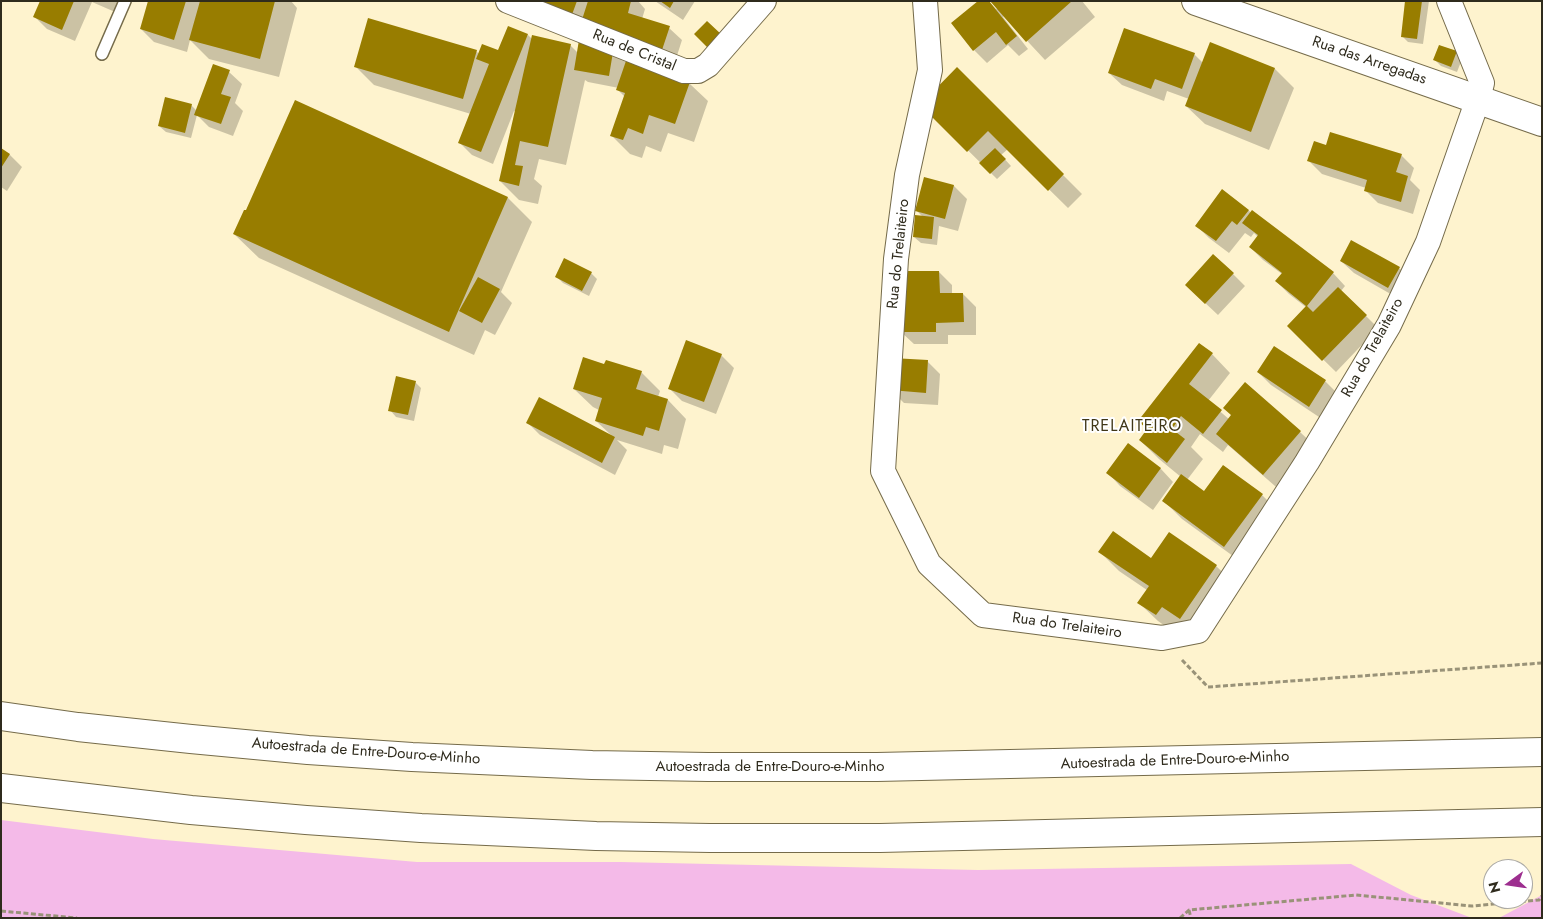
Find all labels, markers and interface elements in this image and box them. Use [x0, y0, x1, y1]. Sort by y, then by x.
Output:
street label: Rua de Cristal [590, 26, 678, 76]
street label: Rua das Arregadas [1310, 33, 1428, 89]
street label: Rua do Trelaiteiro [884, 198, 914, 310]
street label: Rua do Trelaiteiro [1338, 295, 1408, 401]
district label: TRELAITEIRO [1081, 417, 1183, 437]
street label: Rua do Trelaiteiro [1011, 609, 1123, 643]
street label: Autoestrada de Entre-Douro-e-Minho [251, 735, 481, 769]
street label: Autoestrada de Entre-Douro-e-Minho [1060, 748, 1290, 774]
street label: Autoestrada de Entre-Douro-e-Minho [656, 758, 884, 776]
north arrow [1483, 859, 1533, 909]
text: N [1483, 880, 1505, 895]

